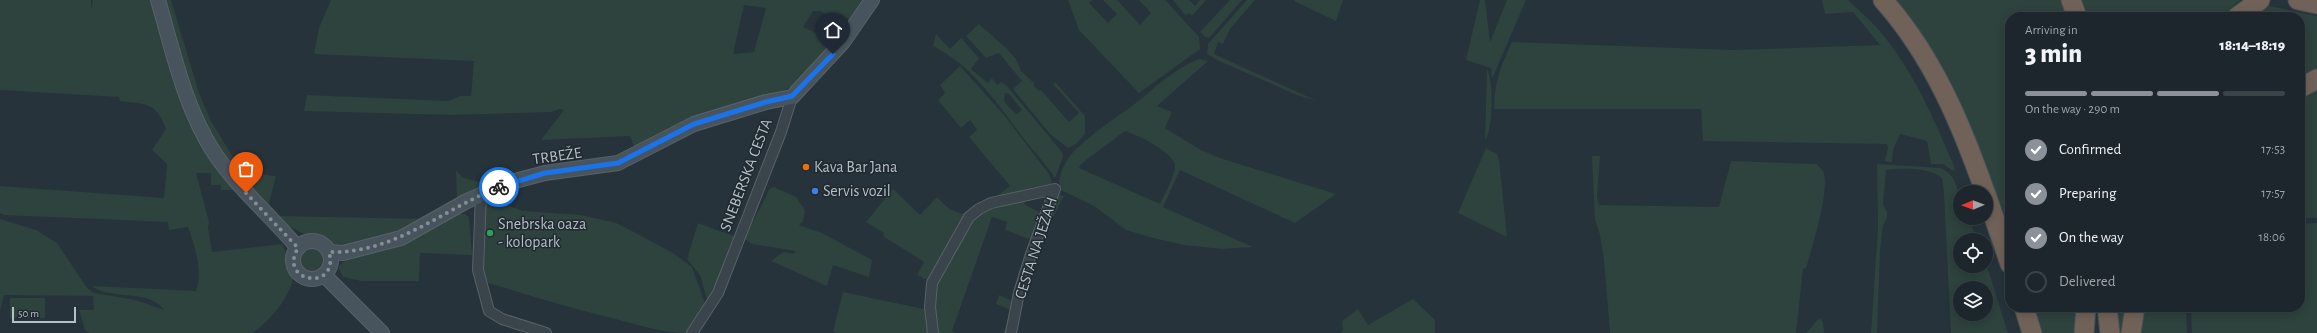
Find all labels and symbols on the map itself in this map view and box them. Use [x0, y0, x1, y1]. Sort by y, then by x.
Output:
pin [816, 13, 850, 54]
street label: SNEBERSKA CESTA [717, 117, 775, 233]
street label: TRBEŽE [531, 143, 583, 167]
pin [229, 152, 263, 193]
place label: Kava Bar Jana [814, 159, 897, 175]
marker: Kava Bar Jana [801, 162, 811, 172]
courier [479, 167, 519, 207]
place label: Servis vozil [823, 183, 891, 199]
north arrow [1953, 185, 1993, 225]
marker: Servis vozil [810, 186, 820, 196]
street label: CESTA NA JEŽAH [1010, 194, 1060, 301]
place label: Snebrska oaza - kolopark [498, 216, 586, 250]
marker: Snebrska oaza - kolopark [485, 228, 495, 238]
scale bar [12, 305, 76, 324]

